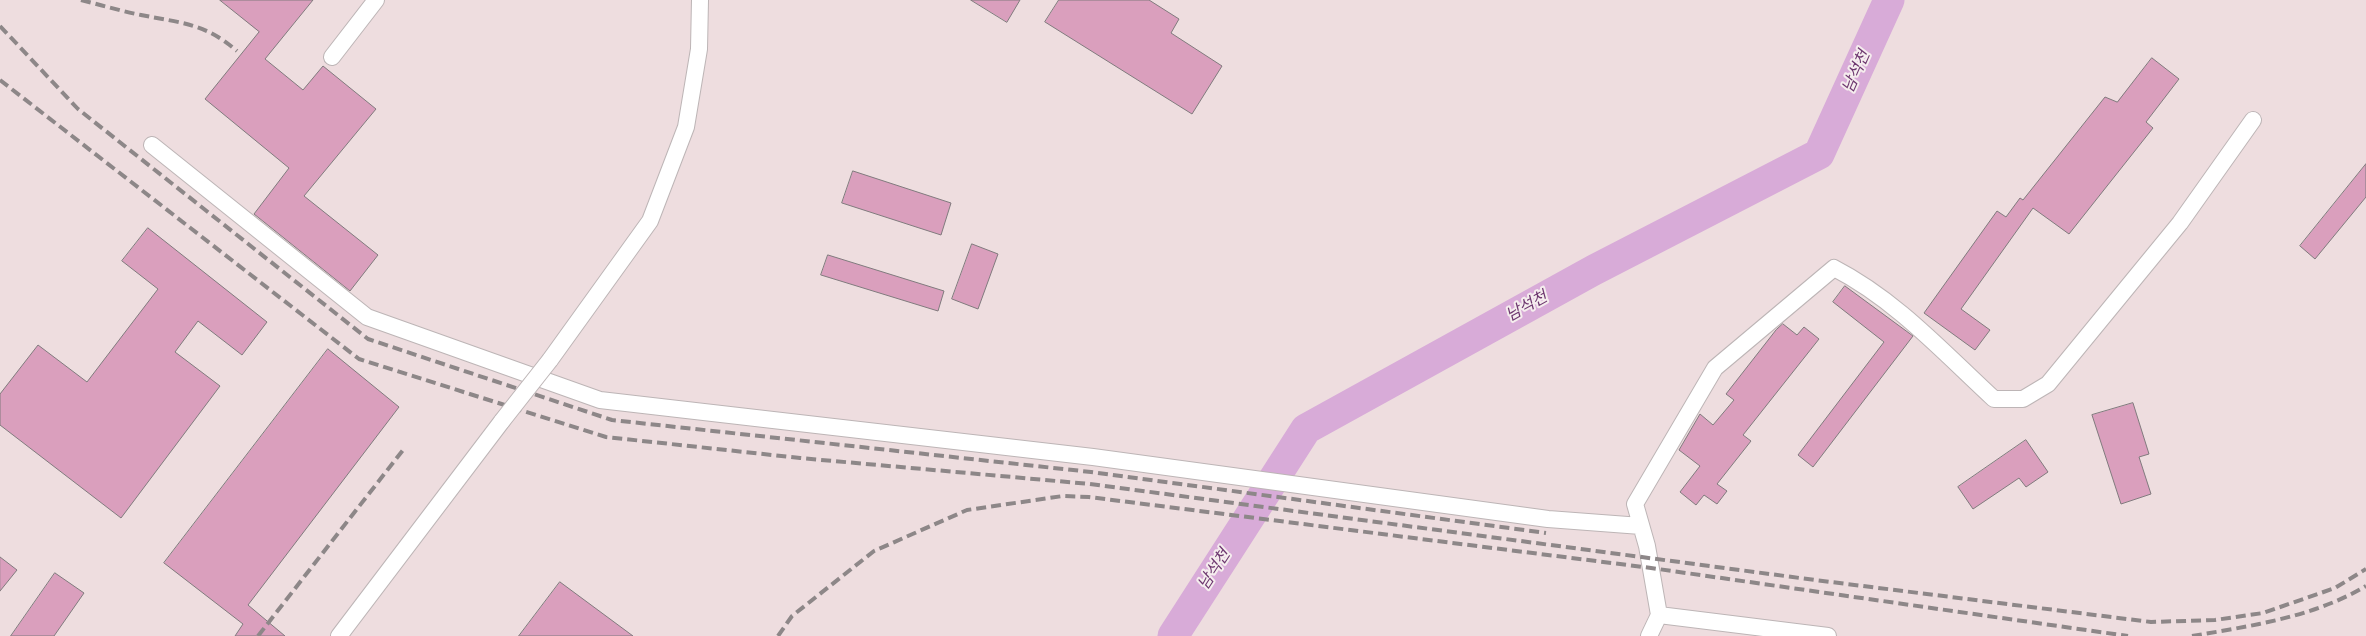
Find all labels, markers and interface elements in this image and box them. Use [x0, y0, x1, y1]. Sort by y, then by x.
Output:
water label: 남석천 [1839, 48, 1875, 96]
water label: 남석천 [1503, 288, 1551, 326]
water label: 남석천 [1195, 546, 1235, 594]

